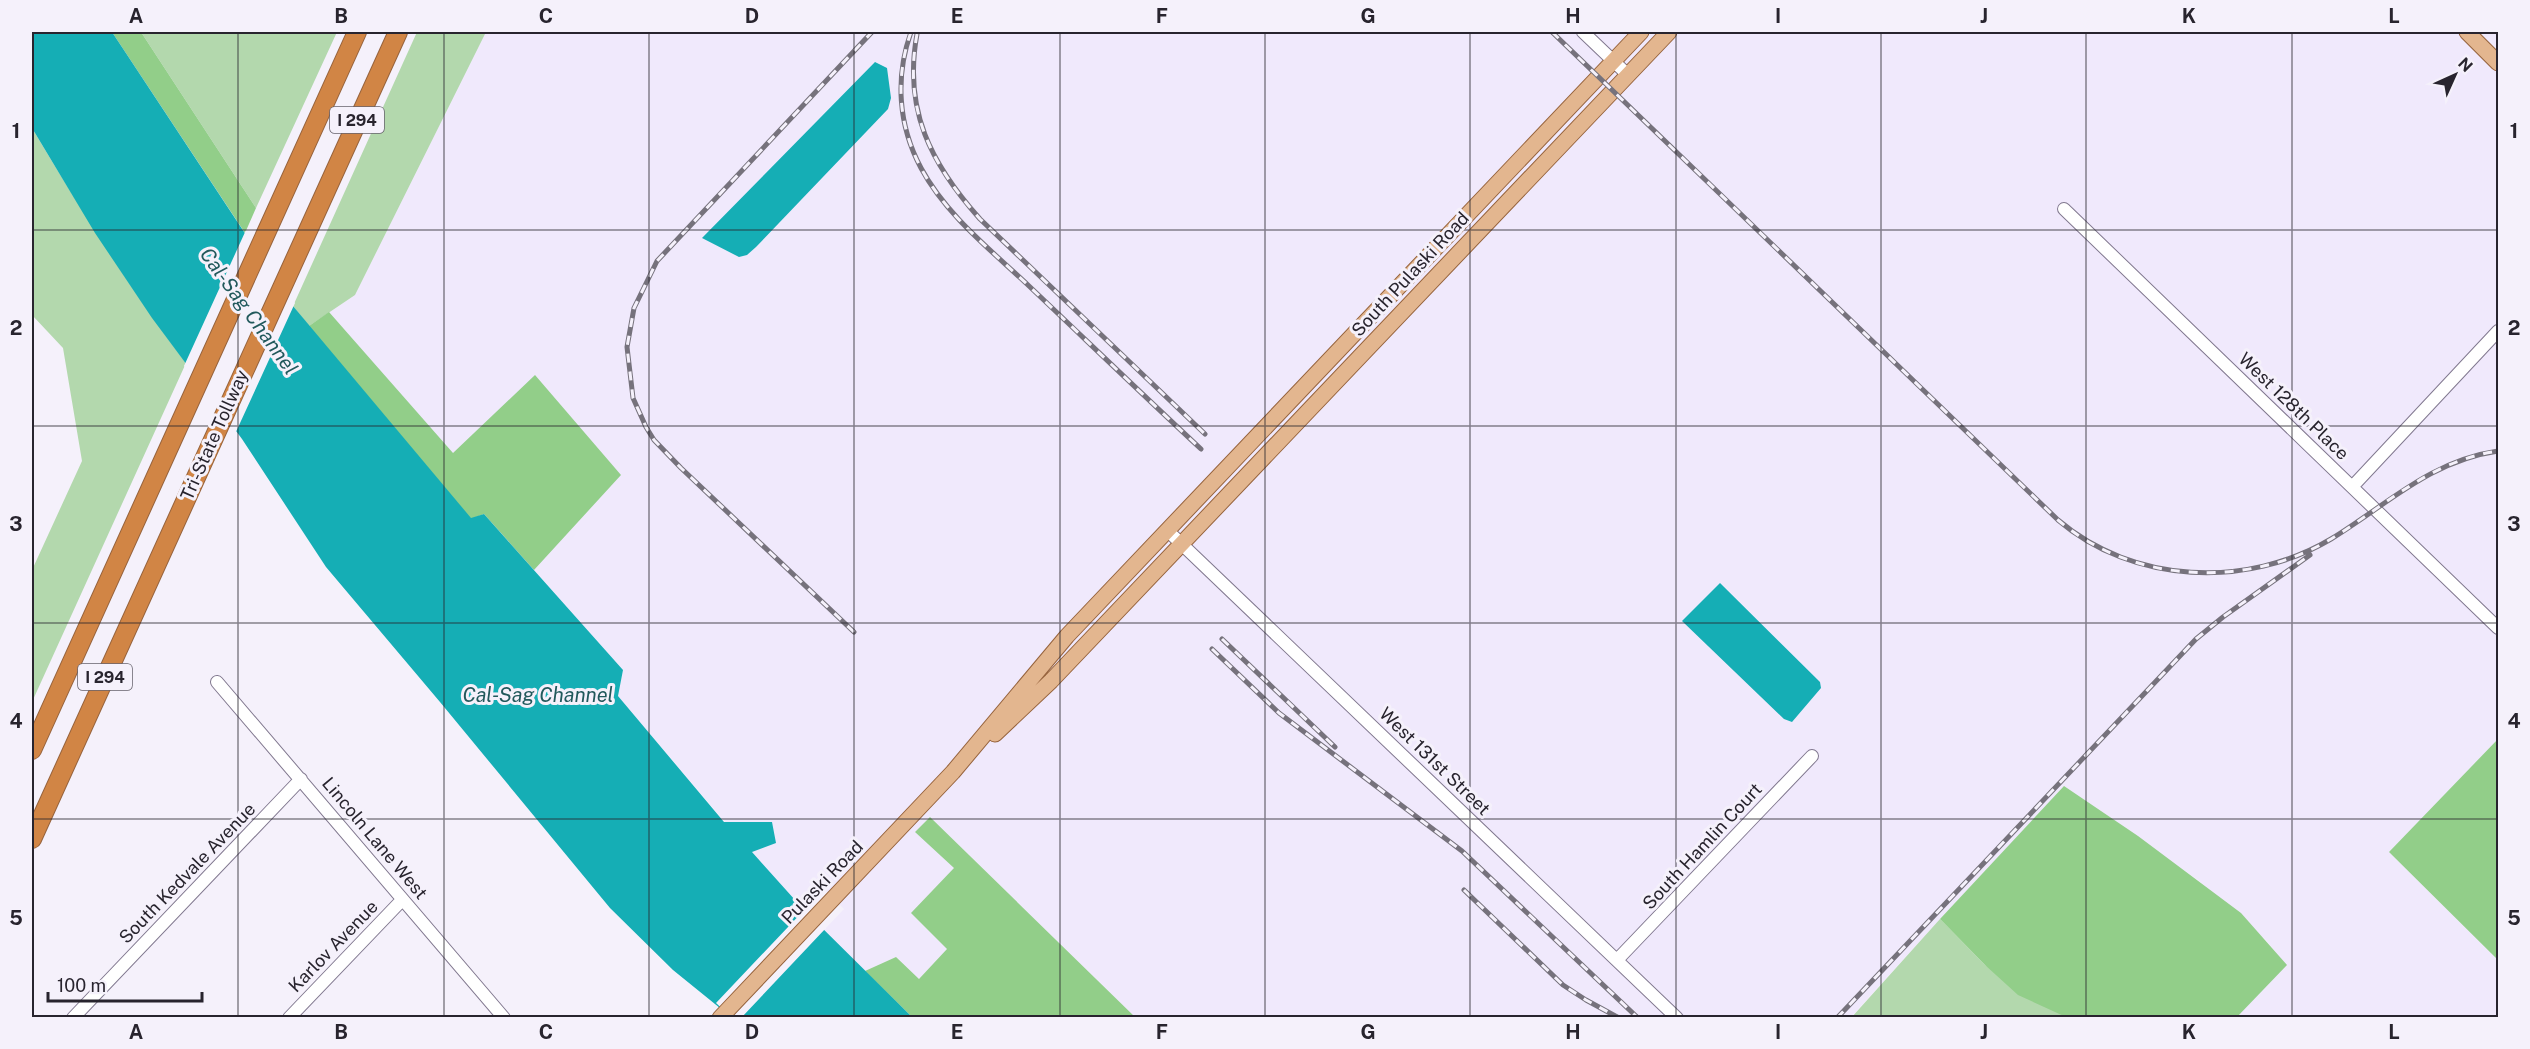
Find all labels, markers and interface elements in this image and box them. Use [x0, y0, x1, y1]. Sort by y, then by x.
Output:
text: A [129, 4, 143, 28]
text: B [334, 4, 348, 28]
text: C [539, 4, 553, 28]
text: D [745, 4, 759, 28]
text: E [951, 4, 963, 28]
text: F [1156, 4, 1168, 28]
text: G [1360, 4, 1376, 28]
text: H [1565, 4, 1581, 28]
text: I [1775, 4, 1781, 28]
text: J [1980, 4, 1988, 28]
text: K [2182, 4, 2196, 28]
text: L [2388, 4, 2400, 28]
north arrow [2425, 45, 2485, 105]
text: N [2454, 54, 2476, 76]
road number: I 294 [330, 107, 384, 133]
text: 1 [12, 119, 20, 143]
text: 1 [2510, 119, 2518, 143]
street label: South Pulaski Road [1347, 207, 1473, 341]
water label: Cal-Sag Channel [195, 243, 303, 379]
text: 2 [10, 316, 22, 340]
text: 2 [2508, 316, 2520, 340]
street label: West 128th Place [2235, 348, 2353, 464]
street label: Tri-State Tollway [176, 366, 252, 503]
text: 3 [9, 512, 23, 536]
text: 3 [2507, 512, 2521, 536]
road number: I 294 [78, 664, 132, 690]
water label: Cal-Sag Channel [463, 683, 613, 707]
street label: West 131st Street [1375, 703, 1495, 819]
text: 4 [9, 709, 23, 733]
text: 4 [2507, 709, 2521, 733]
street label: Lincoln Lane West [318, 773, 432, 903]
street label: South Hamlin Court [1638, 778, 1766, 914]
street label: South Kedvale Avenue [114, 798, 260, 948]
street label: Pulaski Road [777, 836, 867, 928]
street label: Karlov Avenue [284, 896, 382, 996]
text: 5 [9, 906, 23, 930]
text: 5 [2507, 906, 2521, 930]
scale bar [48, 965, 202, 1003]
text: 100 m [57, 975, 106, 996]
text: A [129, 1020, 143, 1044]
text: B [334, 1020, 348, 1044]
text: C [539, 1020, 553, 1044]
text: D [745, 1020, 759, 1044]
text: E [951, 1020, 963, 1044]
text: F [1156, 1020, 1168, 1044]
text: G [1360, 1020, 1376, 1044]
text: H [1565, 1020, 1581, 1044]
text: I [1775, 1020, 1781, 1044]
text: J [1980, 1020, 1988, 1044]
text: K [2182, 1020, 2196, 1044]
text: L [2388, 1020, 2400, 1044]

